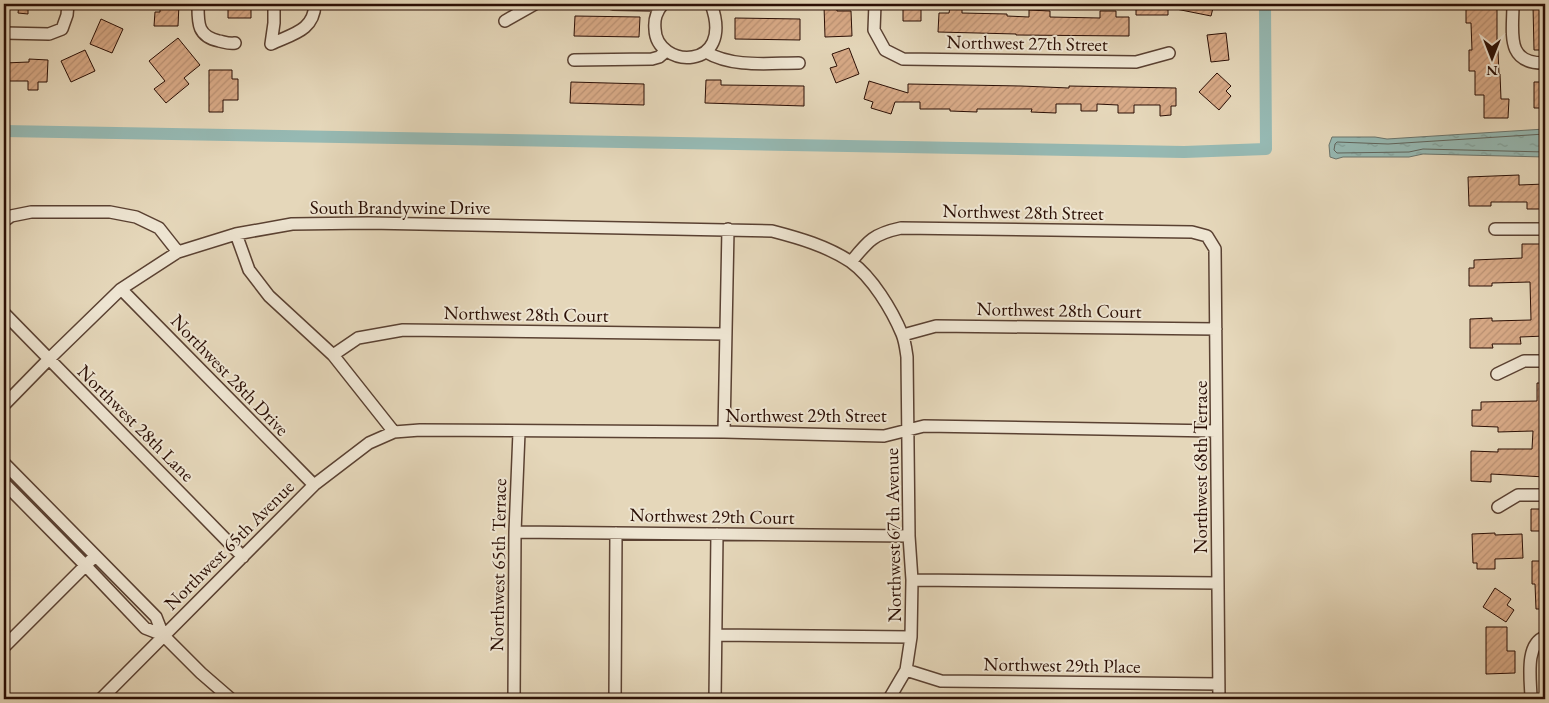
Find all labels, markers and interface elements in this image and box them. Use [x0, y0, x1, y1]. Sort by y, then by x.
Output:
street label: Northwest 27th Street [946, 29, 1108, 57]
north arrow [1466, 32, 1516, 82]
text: N [1486, 62, 1498, 80]
street label: South Brandywine Drive [310, 195, 490, 220]
street label: Northwest 28th Street [942, 198, 1104, 226]
street label: Northwest 28th Court [976, 296, 1142, 324]
street label: Northwest 28th Court [443, 300, 609, 328]
street label: Northwest 28th Drive [165, 309, 295, 441]
street label: Northwest 28th Lane [72, 359, 200, 487]
street label: Northwest 68th Terrace [1188, 381, 1213, 553]
street label: Northwest 29th Street [725, 403, 887, 428]
street label: Northwest 67th Avenue [879, 448, 907, 622]
street label: Northwest 65th Avenue [159, 475, 299, 615]
street label: Northwest 65th Terrace [484, 478, 512, 652]
street label: Northwest 29th Court [629, 502, 795, 530]
street label: Northwest 29th Place [983, 651, 1141, 679]

